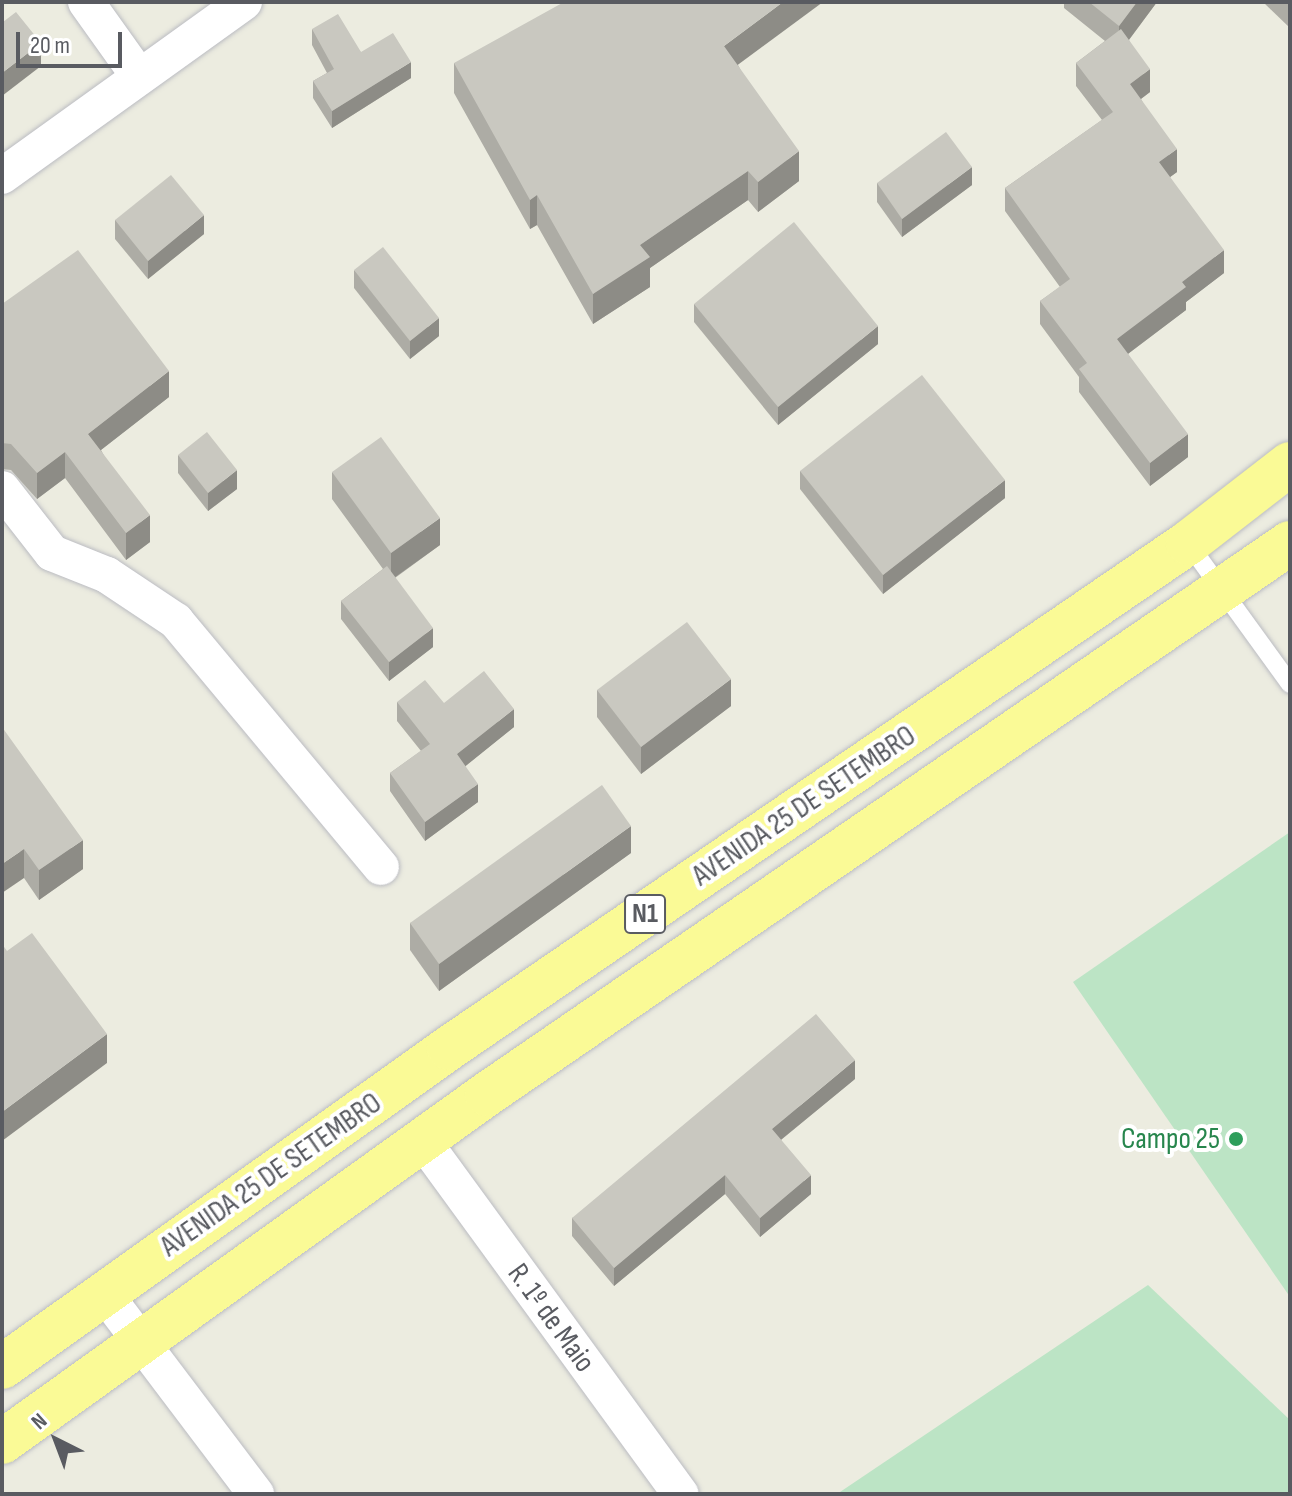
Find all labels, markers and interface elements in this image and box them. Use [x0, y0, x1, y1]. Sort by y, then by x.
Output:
scale bar [20, 16, 126, 66]
text: 20 m [30, 31, 70, 60]
street label: AVENIDA 25 DE SETEMBRO [686, 718, 922, 894]
road number: N1 [623, 890, 667, 938]
street label: AVENIDA 25 DE SETEMBRO [154, 1085, 388, 1265]
place label: Campo 25 [1121, 1121, 1220, 1157]
marker: Campo 25 [1227, 1130, 1245, 1148]
street label: R. 1º de Maio [500, 1257, 602, 1379]
north arrow [16, 1400, 96, 1480]
text: N [26, 1408, 53, 1436]

